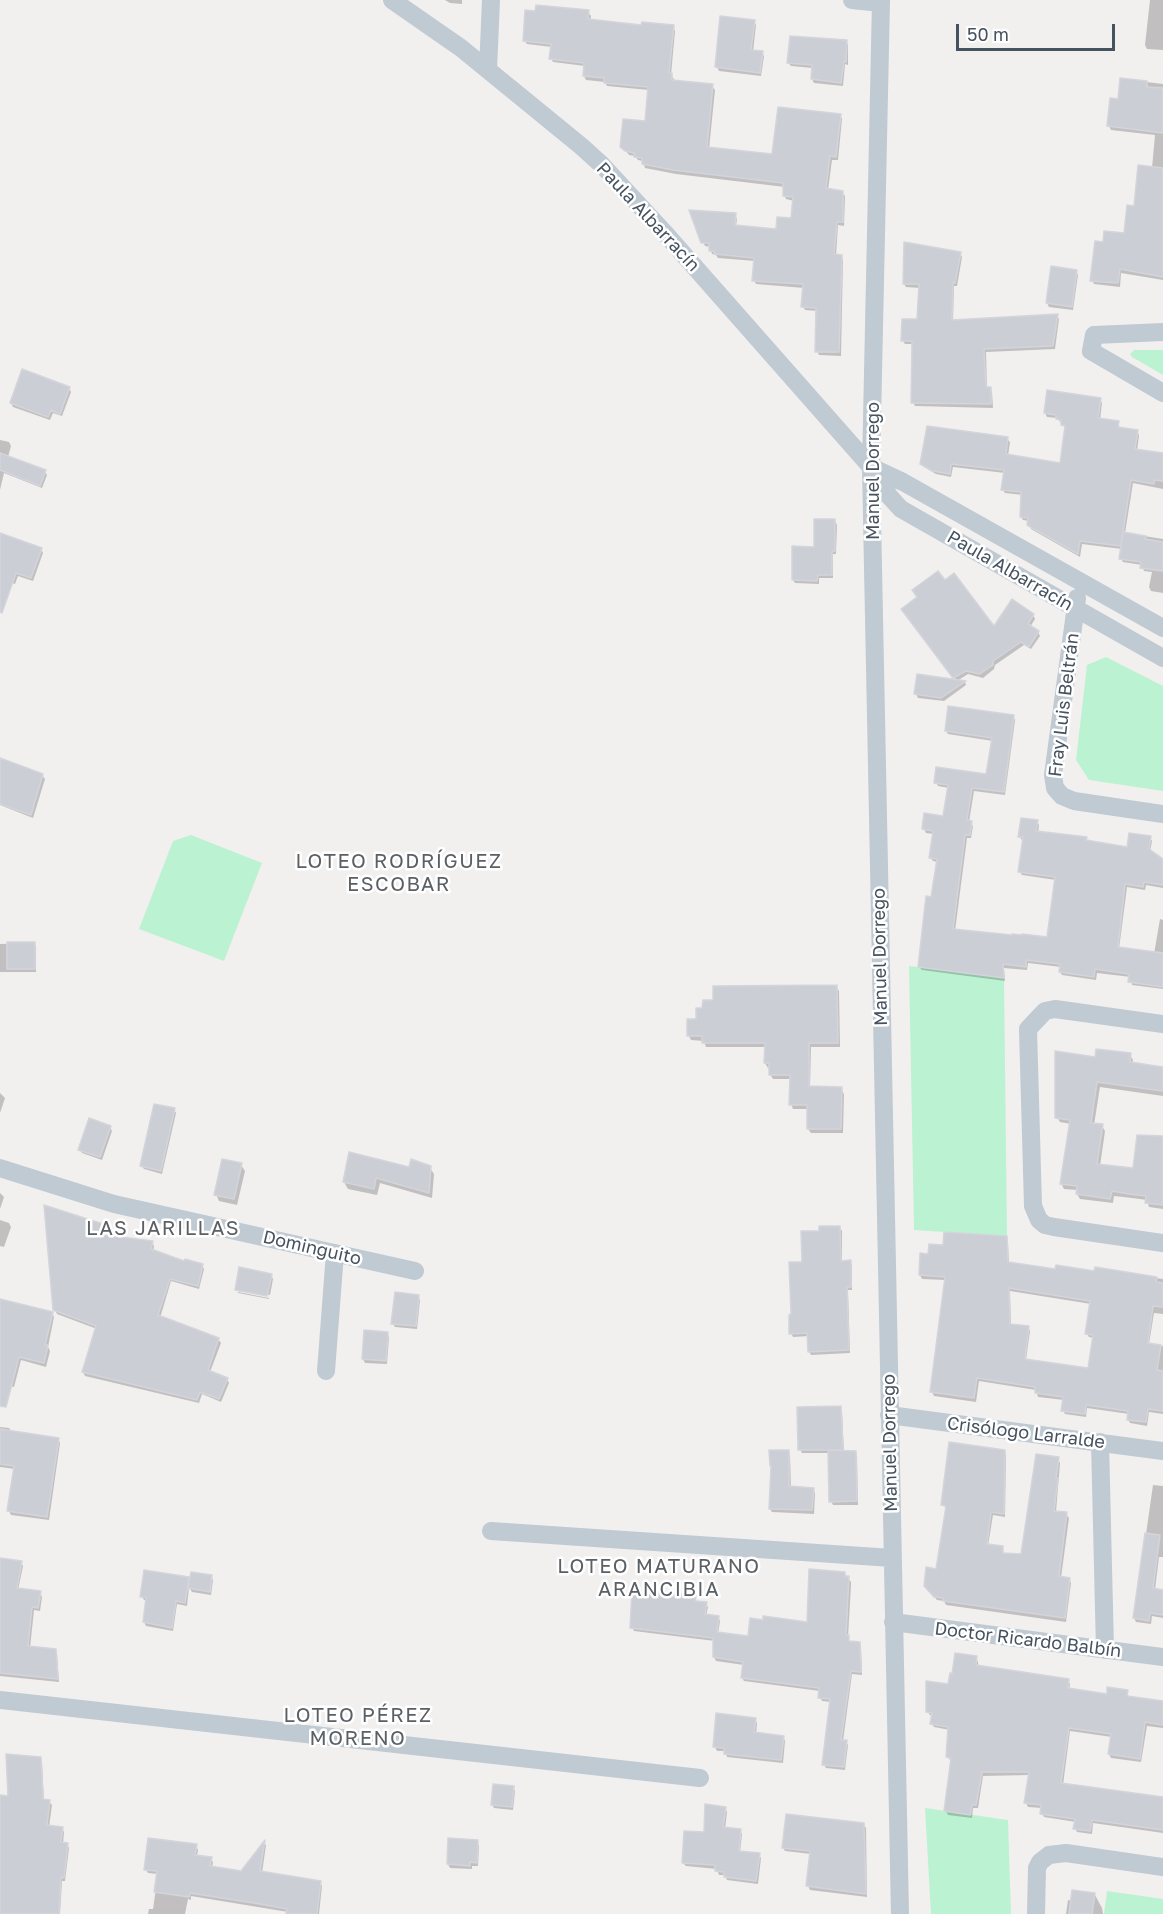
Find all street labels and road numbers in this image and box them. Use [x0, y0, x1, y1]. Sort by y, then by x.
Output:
street label: Paula Albarracín [592, 158, 704, 276]
street label: Manuel Dorrego [862, 402, 884, 540]
street label: Paula Albarracín [943, 526, 1077, 616]
street label: Fray Luis Beltrán [1044, 632, 1084, 778]
street label: Manuel Dorrego [868, 888, 892, 1026]
street label: Dominguito [261, 1226, 363, 1270]
street label: Manuel Dorrego [878, 1374, 902, 1512]
street label: Crisólogo Larralde [946, 1413, 1106, 1453]
street label: Doctor Ricardo Balbín [933, 1618, 1123, 1662]

